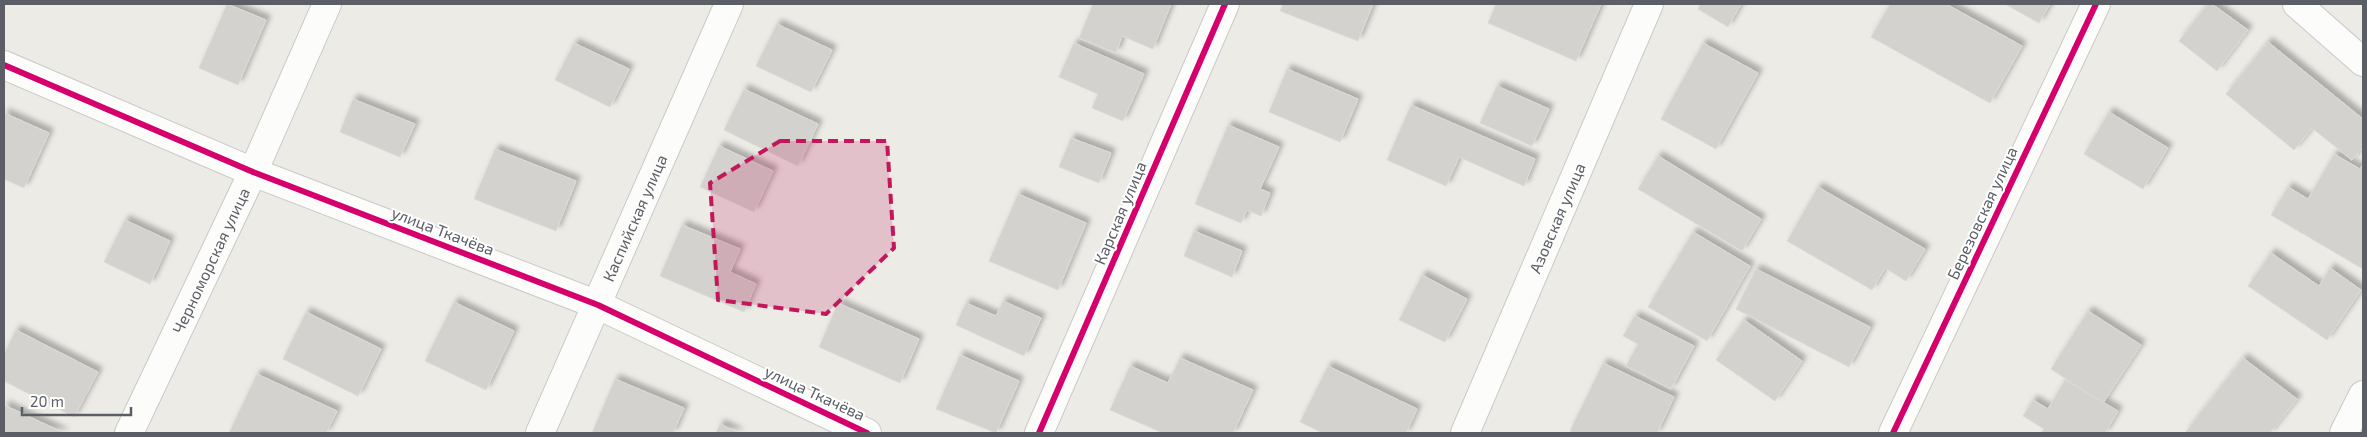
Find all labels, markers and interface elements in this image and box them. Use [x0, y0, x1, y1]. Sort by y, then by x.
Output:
street label: Березовская улица [1942, 143, 2022, 283]
street label: Каспийская улица [598, 151, 671, 284]
street label: Карская улица [1089, 158, 1151, 268]
street label: Азовская улица [1525, 160, 1589, 276]
street label: Черноморская улица [168, 184, 253, 336]
street label: улица Ткачёва [389, 202, 497, 260]
street label: улица Ткачёва [762, 361, 868, 425]
scale bar [22, 384, 131, 416]
text: 20 m [30, 392, 64, 410]

